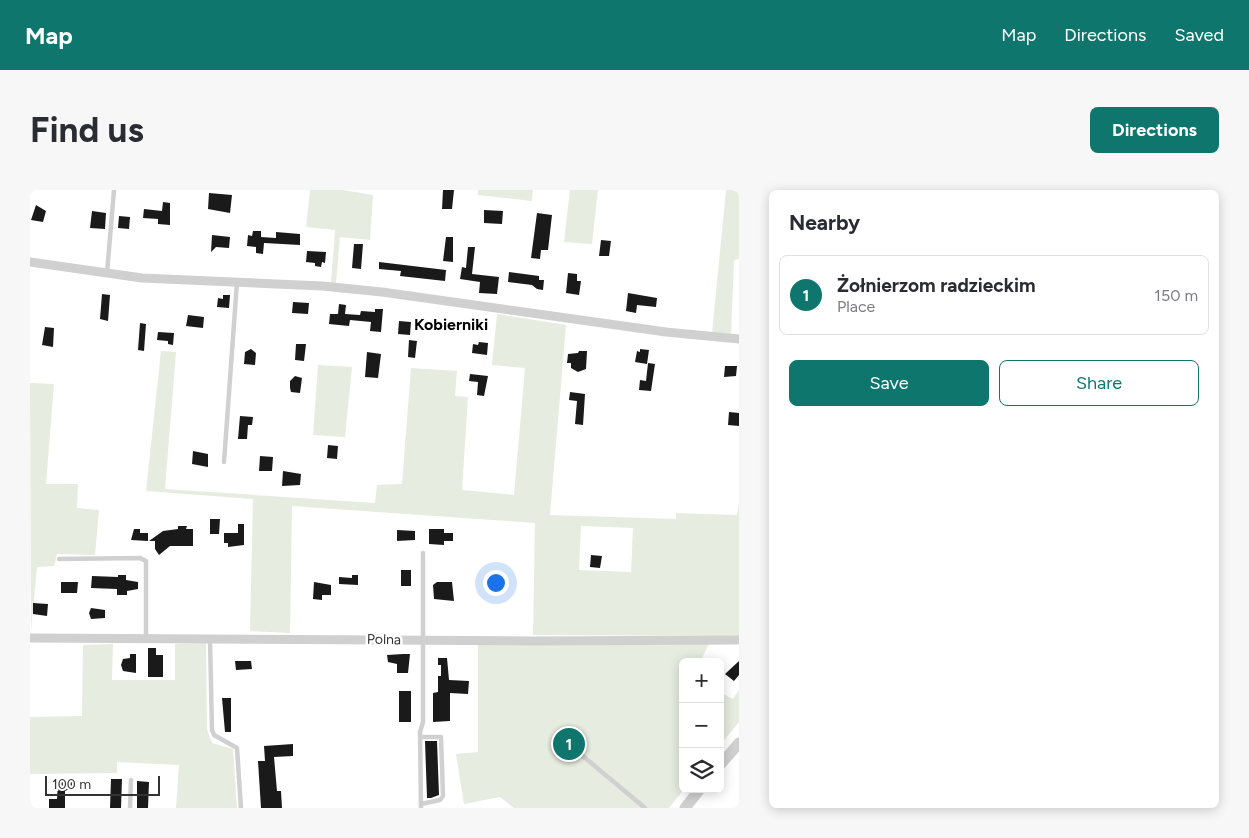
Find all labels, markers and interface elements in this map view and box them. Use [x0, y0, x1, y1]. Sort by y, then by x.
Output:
text: Map [25, 21, 73, 50]
text: Map [1001, 24, 1036, 46]
text: Directions [1064, 24, 1146, 46]
text: Saved [1174, 24, 1224, 46]
button: Directions [1090, 107, 1219, 153]
text: Find us [30, 109, 144, 151]
text: Nearby [789, 210, 860, 235]
text: Żołnierzom radzieckim [837, 274, 1036, 297]
text: 1 [803, 286, 809, 305]
text: 150 m [1154, 286, 1198, 305]
text: Place [837, 297, 875, 316]
district label: Kobierniki [414, 315, 488, 334]
button: Save [789, 360, 989, 406]
button: Share [999, 360, 1199, 406]
your location [483, 570, 509, 596]
street label: Polna [367, 631, 401, 648]
map controls [679, 658, 724, 793]
button: + [679, 658, 724, 703]
button: − [679, 703, 724, 748]
pin: 1 [553, 725, 585, 763]
button: layers [679, 748, 724, 793]
scale bar [45, 773, 160, 796]
text: 100 m [52, 776, 91, 793]

